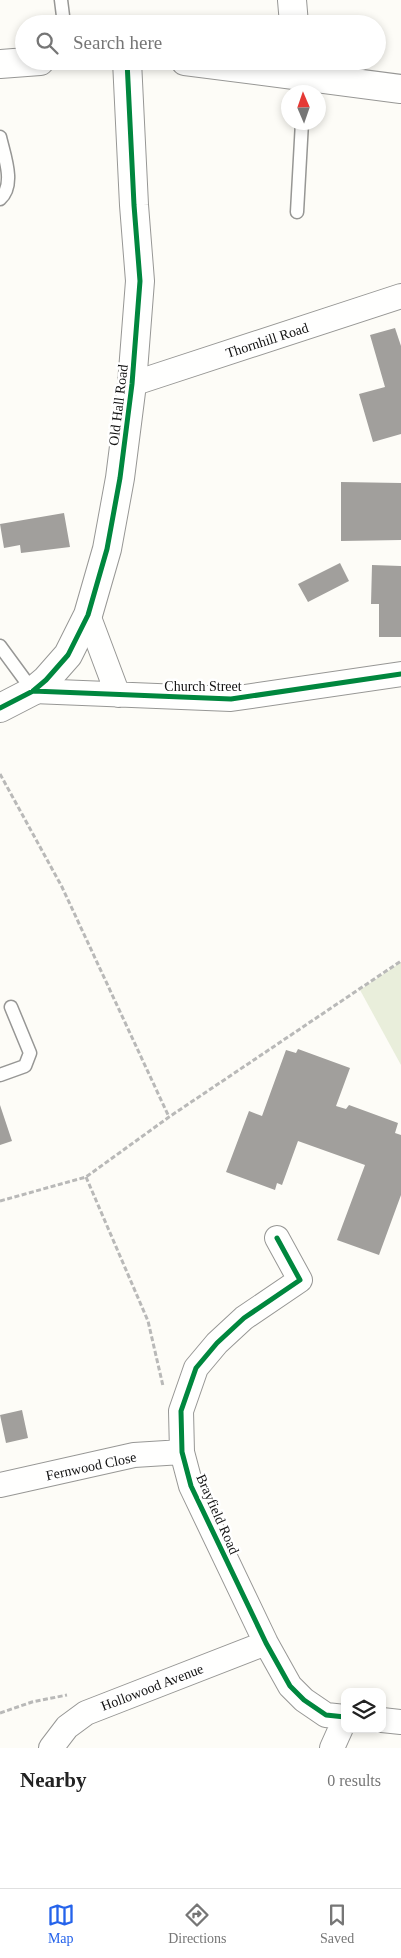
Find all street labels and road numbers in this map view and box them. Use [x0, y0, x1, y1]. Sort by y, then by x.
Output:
street label: Thornhill Road [224, 320, 310, 361]
street label: Old Hall Road [106, 364, 131, 446]
street label: Church Street [164, 679, 242, 694]
street label: Fernwood Close [44, 1450, 138, 1483]
street label: Brayfield Road [193, 1472, 242, 1557]
street label: Hollowood Avenue [99, 1661, 205, 1714]

